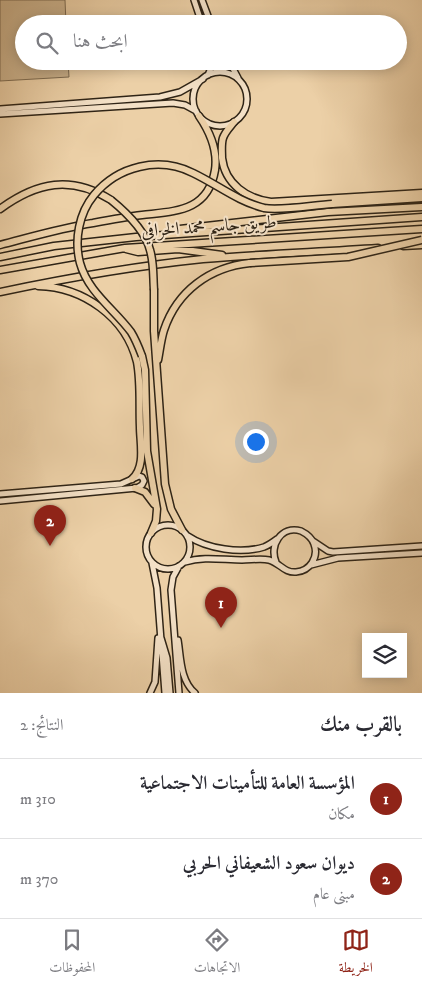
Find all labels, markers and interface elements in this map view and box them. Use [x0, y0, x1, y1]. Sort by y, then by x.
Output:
search box [15, 15, 407, 70]
icon: search [33, 29, 61, 57]
text: ابحث هنا [73, 30, 128, 53]
street label: طريق جاسم محمد الخرافي [141, 211, 278, 249]
your location [243, 429, 269, 455]
pin: 2 [34, 505, 66, 546]
pin: 1 [205, 587, 237, 628]
map controls [362, 633, 407, 678]
button: layers [362, 633, 407, 678]
text: بالقرب منك [320, 712, 402, 738]
text: النتائج: 2 [20, 715, 64, 735]
text: المؤسسة العامة للتأمينات الاجتماعية [140, 772, 355, 795]
text: 310 m [20, 789, 56, 809]
text: 1 [383, 789, 389, 809]
text: مكان [328, 804, 355, 824]
text: ديوان سعود الشعيفاني الحربي [183, 852, 355, 875]
text: 370 m [20, 869, 58, 889]
text: 2 [382, 869, 390, 889]
text: مبنى عام [313, 884, 355, 904]
tab: المحفوظات [49, 926, 95, 981]
tab: الاتجاهات [194, 926, 240, 981]
tab: الخريطة [339, 926, 373, 981]

